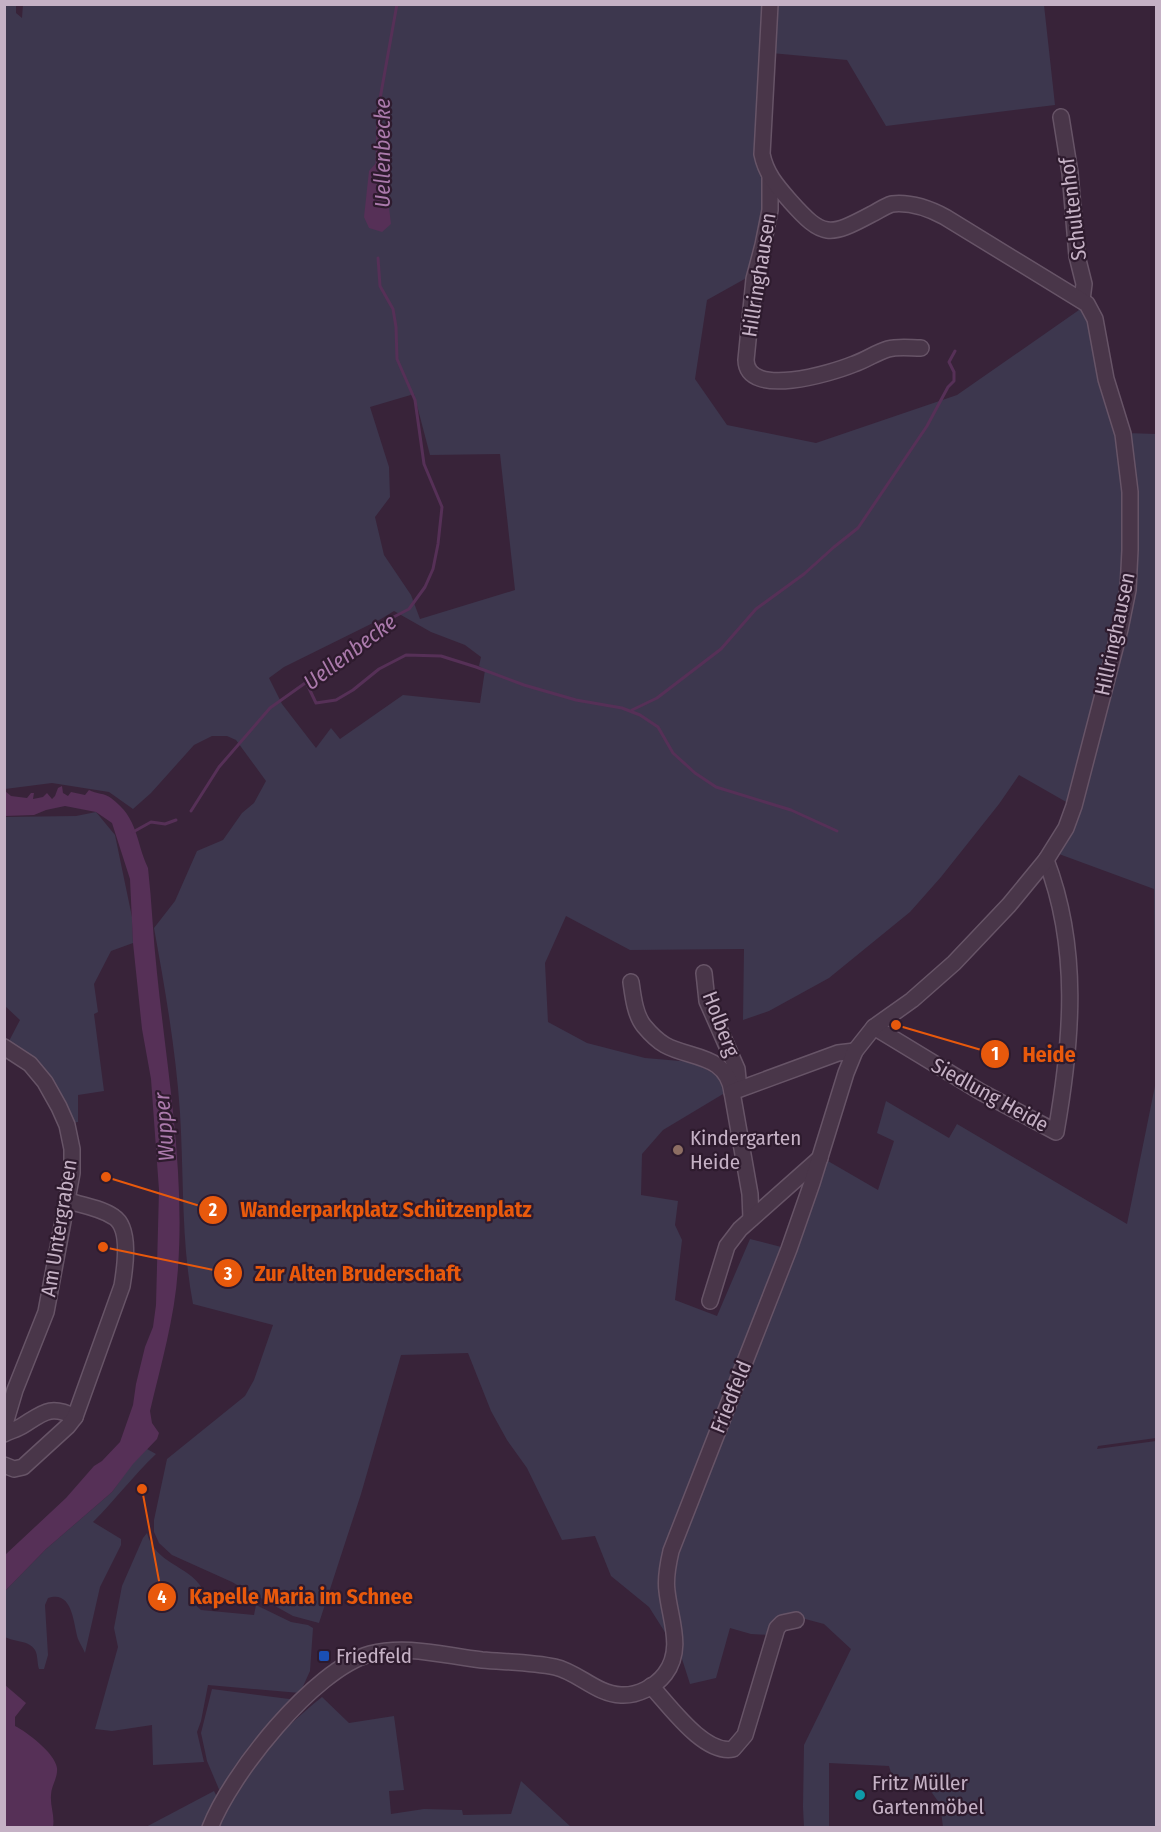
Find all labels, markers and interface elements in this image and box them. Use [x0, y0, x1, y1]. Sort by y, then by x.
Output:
water label: Uellenbecke [369, 98, 396, 208]
street label: Schultenhof [1054, 154, 1092, 262]
street label: Hillringhausen [736, 211, 782, 339]
street label: Hillringhausen [1089, 570, 1141, 698]
water label: Uellenbecke [298, 608, 402, 696]
street label: Holberg [697, 988, 745, 1060]
callout: Heide [980, 1034, 1088, 1074]
text: 1 [991, 1043, 999, 1065]
street label: Siedlung Heide [927, 1053, 1053, 1137]
water label: Wupper [148, 1090, 180, 1162]
place label: Kindergarten Heide [690, 1125, 801, 1175]
marker: Kindergarten Heide [671, 1143, 685, 1157]
street label: Am Untergraben [35, 1157, 83, 1299]
callout: Wanderparkplatz Schützenplatz [198, 1190, 544, 1230]
text: Wanderparkplatz Schützenplatz [240, 1196, 532, 1223]
text: 2 [208, 1199, 217, 1221]
callout: Zur Alten Bruderschaft [213, 1253, 473, 1293]
text: Zur Alten Bruderschaft [255, 1260, 461, 1287]
text: 3 [223, 1263, 233, 1285]
street label: Friedfeld [705, 1357, 757, 1437]
callout: Kapelle Maria im Schnee [147, 1577, 425, 1617]
text: Kapelle Maria im Schnee [189, 1583, 413, 1610]
text: 4 [157, 1586, 167, 1608]
place label: Friedfeld [336, 1643, 412, 1669]
marker: Friedfeld [317, 1649, 331, 1663]
place label: Fritz Müller Gartenmöbel [872, 1770, 984, 1820]
marker: Fritz Müller Gartenmöbel [853, 1788, 867, 1802]

